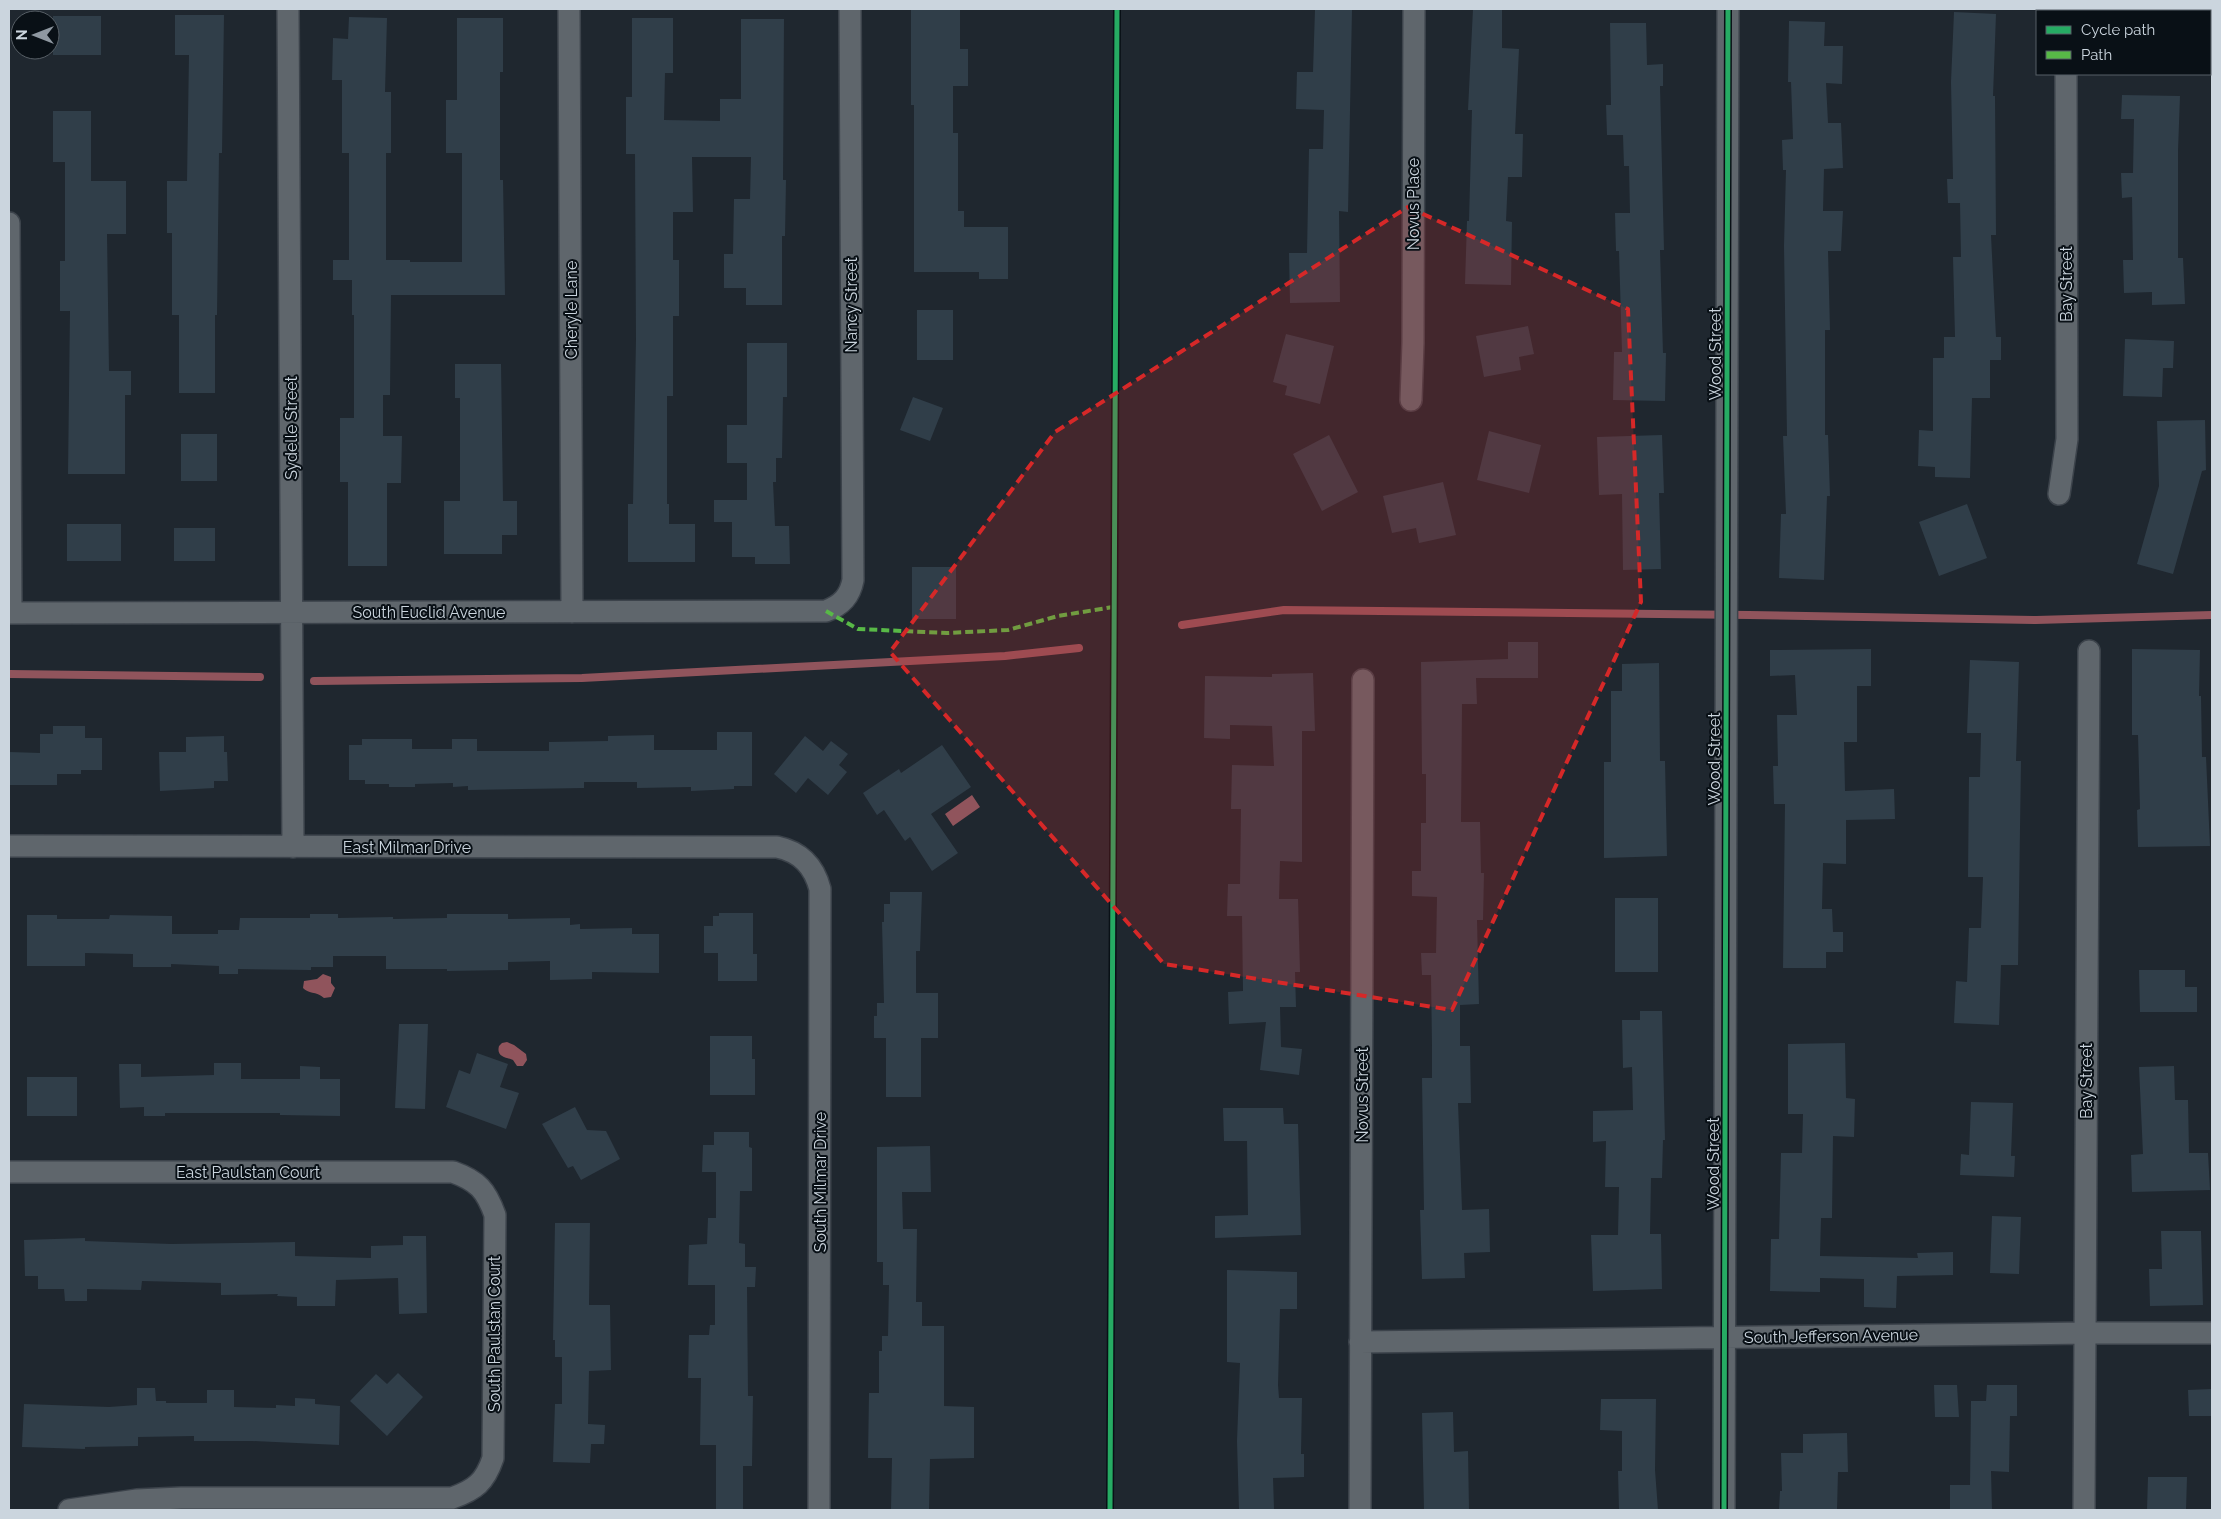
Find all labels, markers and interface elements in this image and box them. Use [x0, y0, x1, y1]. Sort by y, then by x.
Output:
north arrow [10, 10, 60, 60]
legend [2036, 10, 2211, 75]
text: Cycle path [2081, 21, 2155, 39]
text: N [14, 30, 30, 40]
text: Path [2081, 46, 2112, 64]
street label: Novus Place [1404, 158, 1423, 250]
street label: Bay Street [2057, 245, 2076, 322]
street label: Nancy Street [842, 257, 861, 353]
street label: Cheryle Lane [562, 261, 581, 359]
street label: Wood Street [1706, 307, 1725, 401]
street label: Sydelle Street [282, 376, 301, 480]
street label: South Euclid Avenue [353, 603, 505, 622]
street label: Wood Street [1705, 712, 1724, 806]
street label: East Milmar Drive [343, 838, 471, 857]
street label: Bay Street [2077, 1042, 2096, 1119]
street label: Novus Street [1353, 1047, 1372, 1143]
street label: South Milmar Drive [811, 1112, 830, 1252]
street label: Wood Street [1704, 1117, 1723, 1211]
street label: East Paulstan Court [176, 1163, 321, 1182]
street label: South Paulstan Court [485, 1255, 504, 1412]
street label: South Jefferson Avenue [1744, 1325, 1918, 1347]

